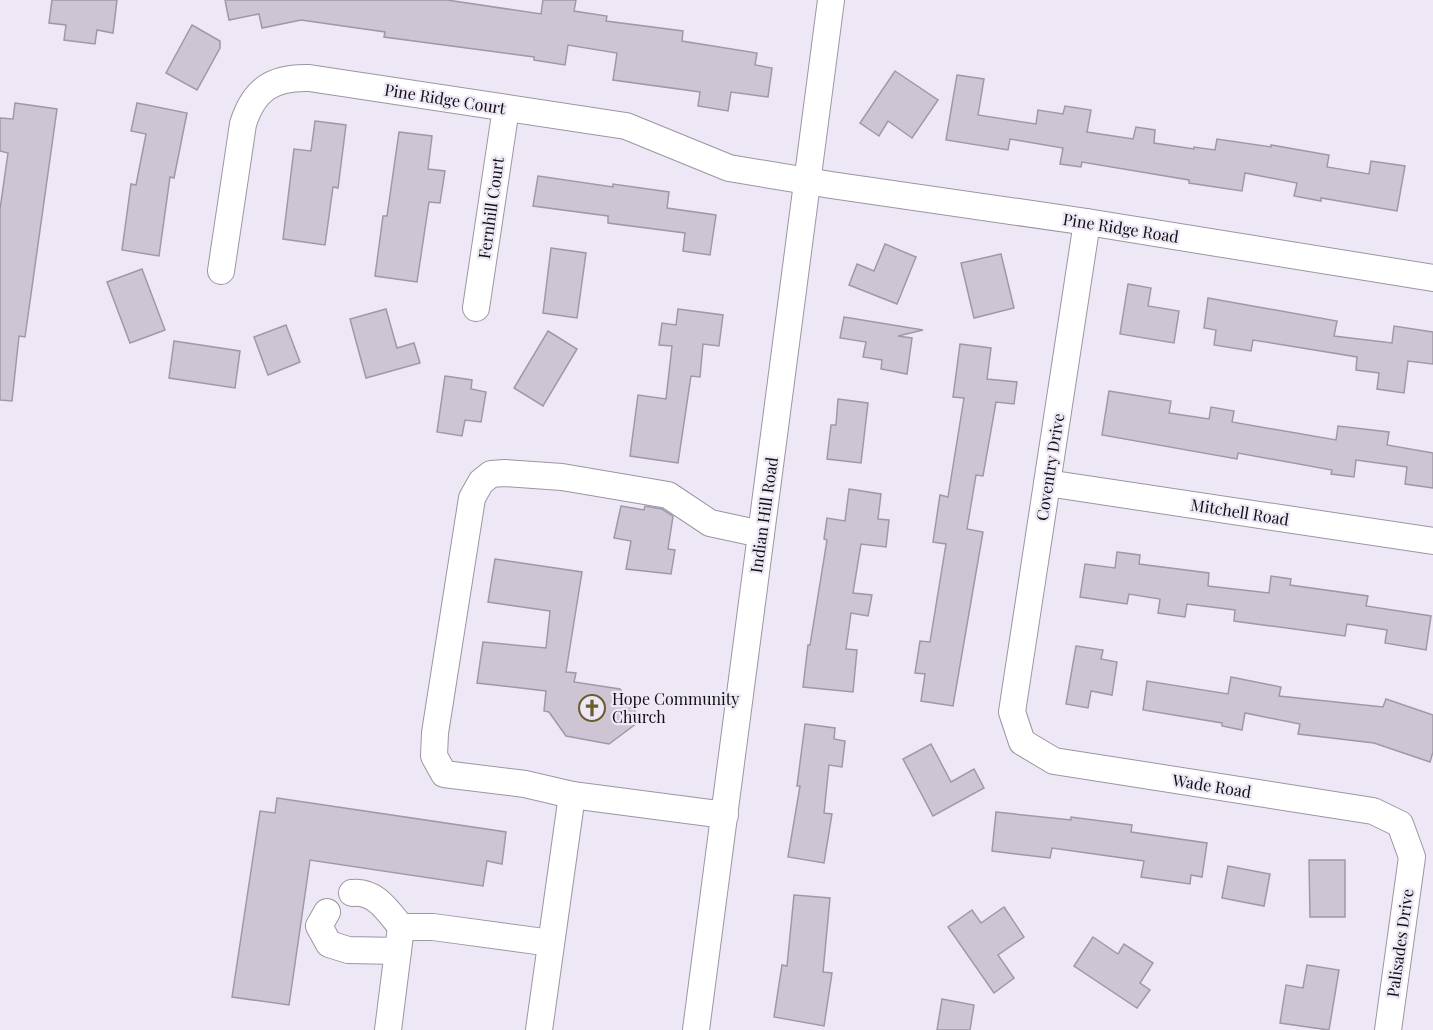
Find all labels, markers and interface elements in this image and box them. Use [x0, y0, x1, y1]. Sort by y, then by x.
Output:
street label: Pine Ridge Court [383, 79, 507, 118]
street label: Fernhill Court [473, 155, 508, 260]
street label: Pine Ridge Road [1062, 208, 1180, 247]
street label: Coventry Drive [1031, 412, 1068, 522]
street label: Indian Hill Road [745, 456, 782, 574]
street label: Mitchell Road [1189, 493, 1291, 530]
place label: Hope Community Church [612, 688, 739, 727]
church icon: Hope Community Church [577, 693, 607, 723]
street label: Wade Road [1170, 769, 1253, 802]
street label: Palisades Drive [1382, 887, 1418, 999]

